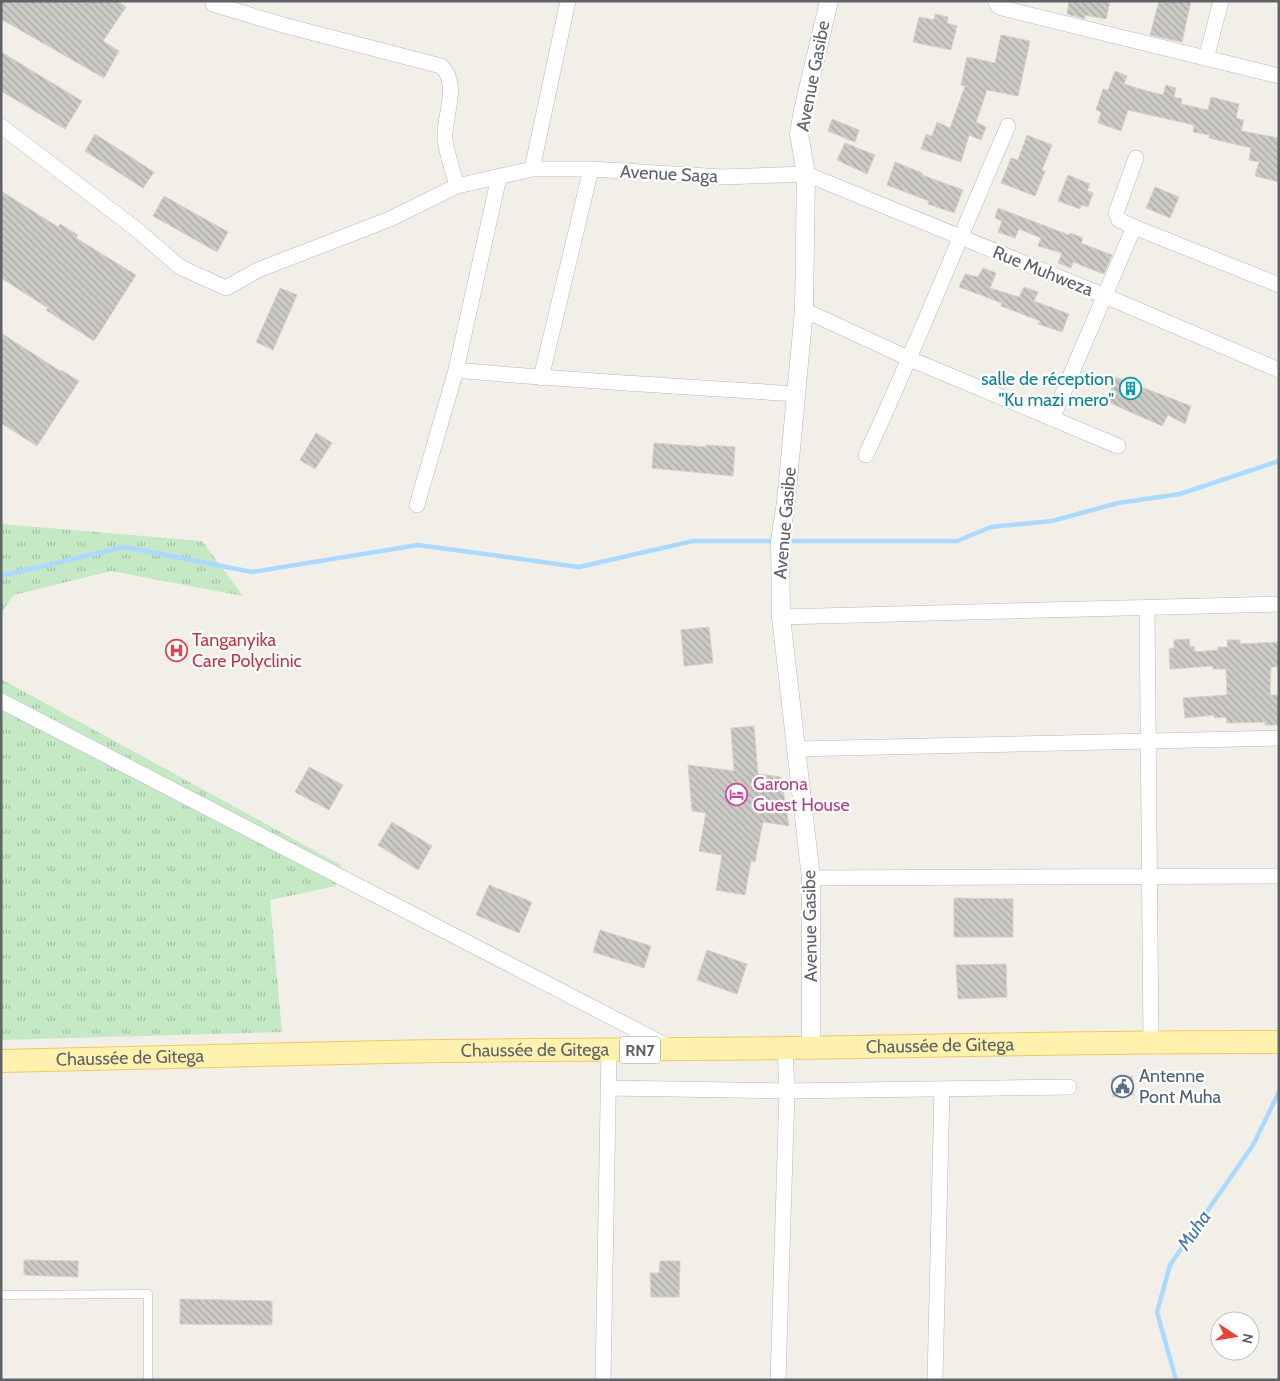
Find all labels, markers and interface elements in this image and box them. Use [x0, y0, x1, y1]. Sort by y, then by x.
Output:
street label: Avenue Gasibe [791, 19, 835, 133]
street label: Avenue Saga [620, 160, 719, 188]
street label: Rue Muhweza [990, 241, 1097, 301]
place label: salle de réception "Ku mazi mero" [981, 368, 1114, 411]
building icon: salle de réception "Ku mazi mero" [1118, 377, 1142, 401]
street label: Avenue Gasibe [769, 466, 801, 580]
place label: Tanganyika Care Polyclinic [192, 629, 302, 672]
hospital icon: Tanganyika Care Polyclinic [164, 638, 188, 662]
place label: Garona Guest House [753, 773, 850, 816]
hotel icon: Garona Guest House [725, 782, 749, 806]
street label: Avenue Gasibe [798, 870, 822, 982]
street label: Chaussée de Gitega [866, 1033, 1015, 1058]
road number: RN7 [620, 1036, 660, 1064]
street label: Chaussée de Gitega [461, 1039, 609, 1062]
street label: Chaussée de Gitega [56, 1045, 205, 1071]
place label: Antenne Pont Muha [1139, 1065, 1222, 1108]
public building icon: Antenne Pont Muha [1111, 1074, 1135, 1098]
water label: Muha [1172, 1206, 1216, 1255]
north arrow [1210, 1311, 1260, 1361]
text: N [1238, 1332, 1258, 1345]

